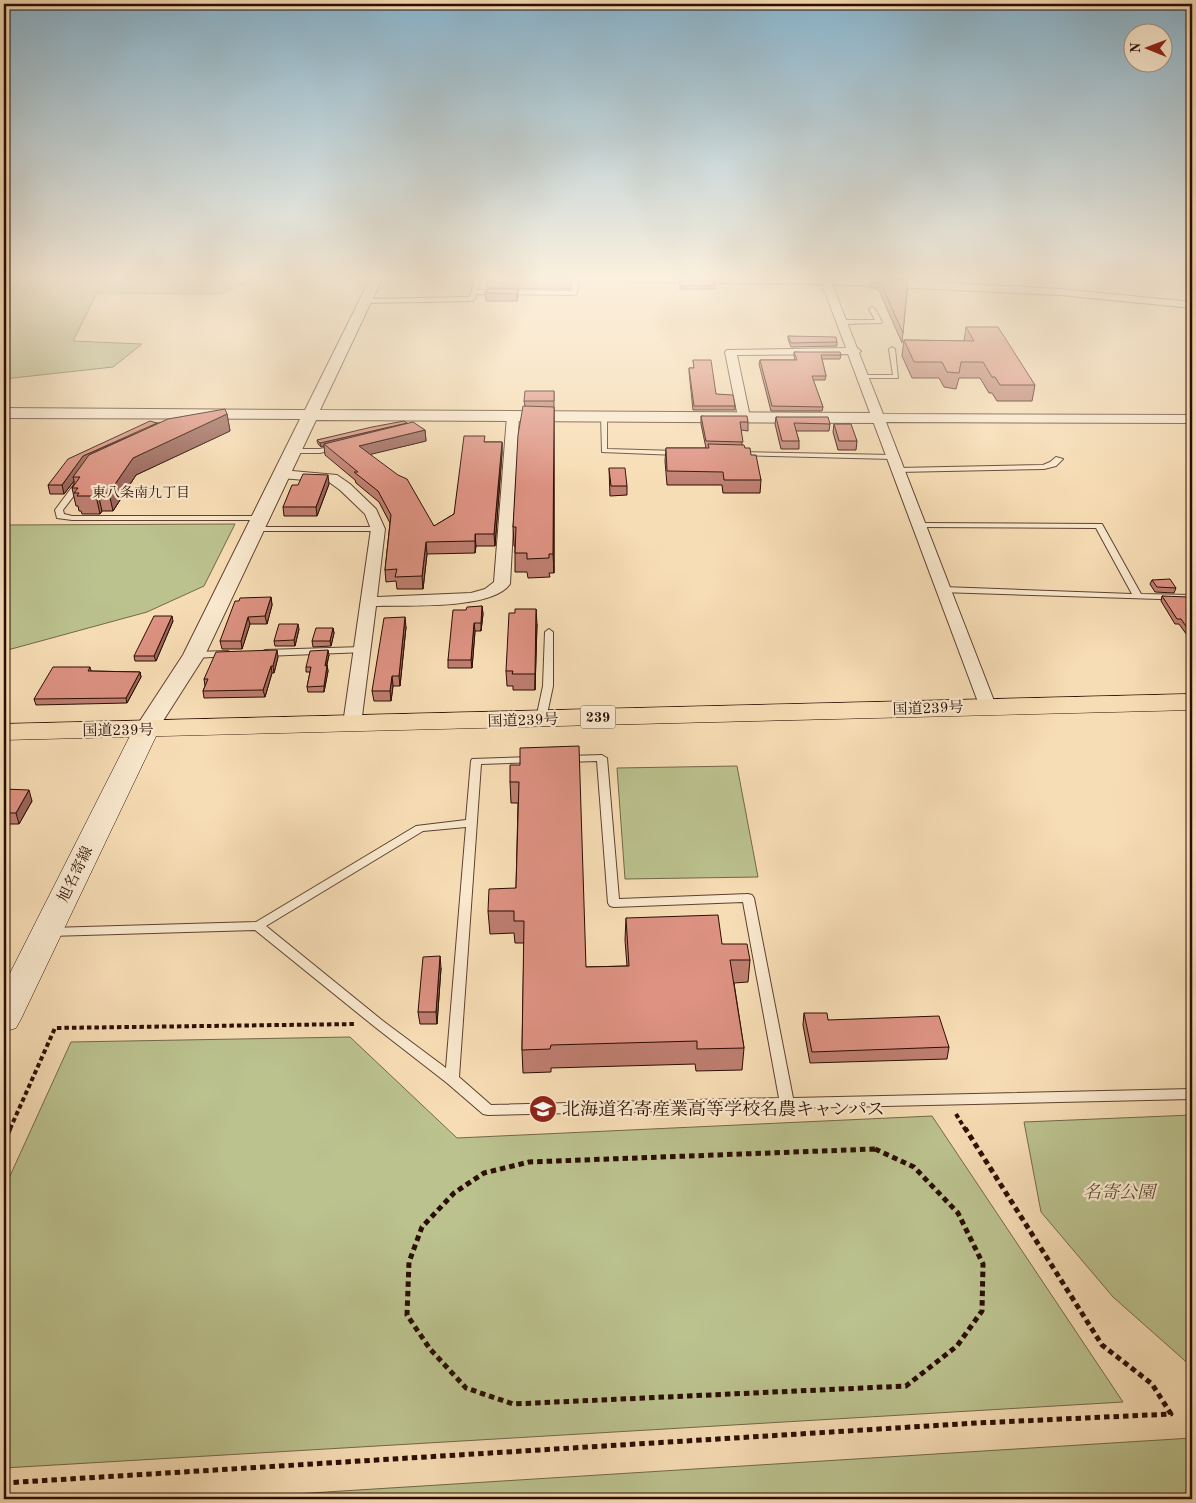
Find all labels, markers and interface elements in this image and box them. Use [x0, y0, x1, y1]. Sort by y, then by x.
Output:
north arrow [1124, 22, 1174, 72]
text: N [1129, 42, 1143, 53]
district label: 東八条南九丁目 [92, 485, 190, 500]
street label: 国道239号 [892, 699, 964, 718]
road number: 239 [580, 706, 616, 729]
street label: 国道239号 [487, 711, 559, 730]
street label: 国道239号 [82, 721, 154, 740]
street label: 旭名寄線 [55, 844, 96, 905]
school or university icon: 北海道名寄産業高等学校名農キャンパス [528, 1094, 558, 1124]
place label: 北海道名寄産業高等学校名農キャンパス [562, 1099, 885, 1119]
park label: 名寄公園 [1083, 1182, 1158, 1202]

